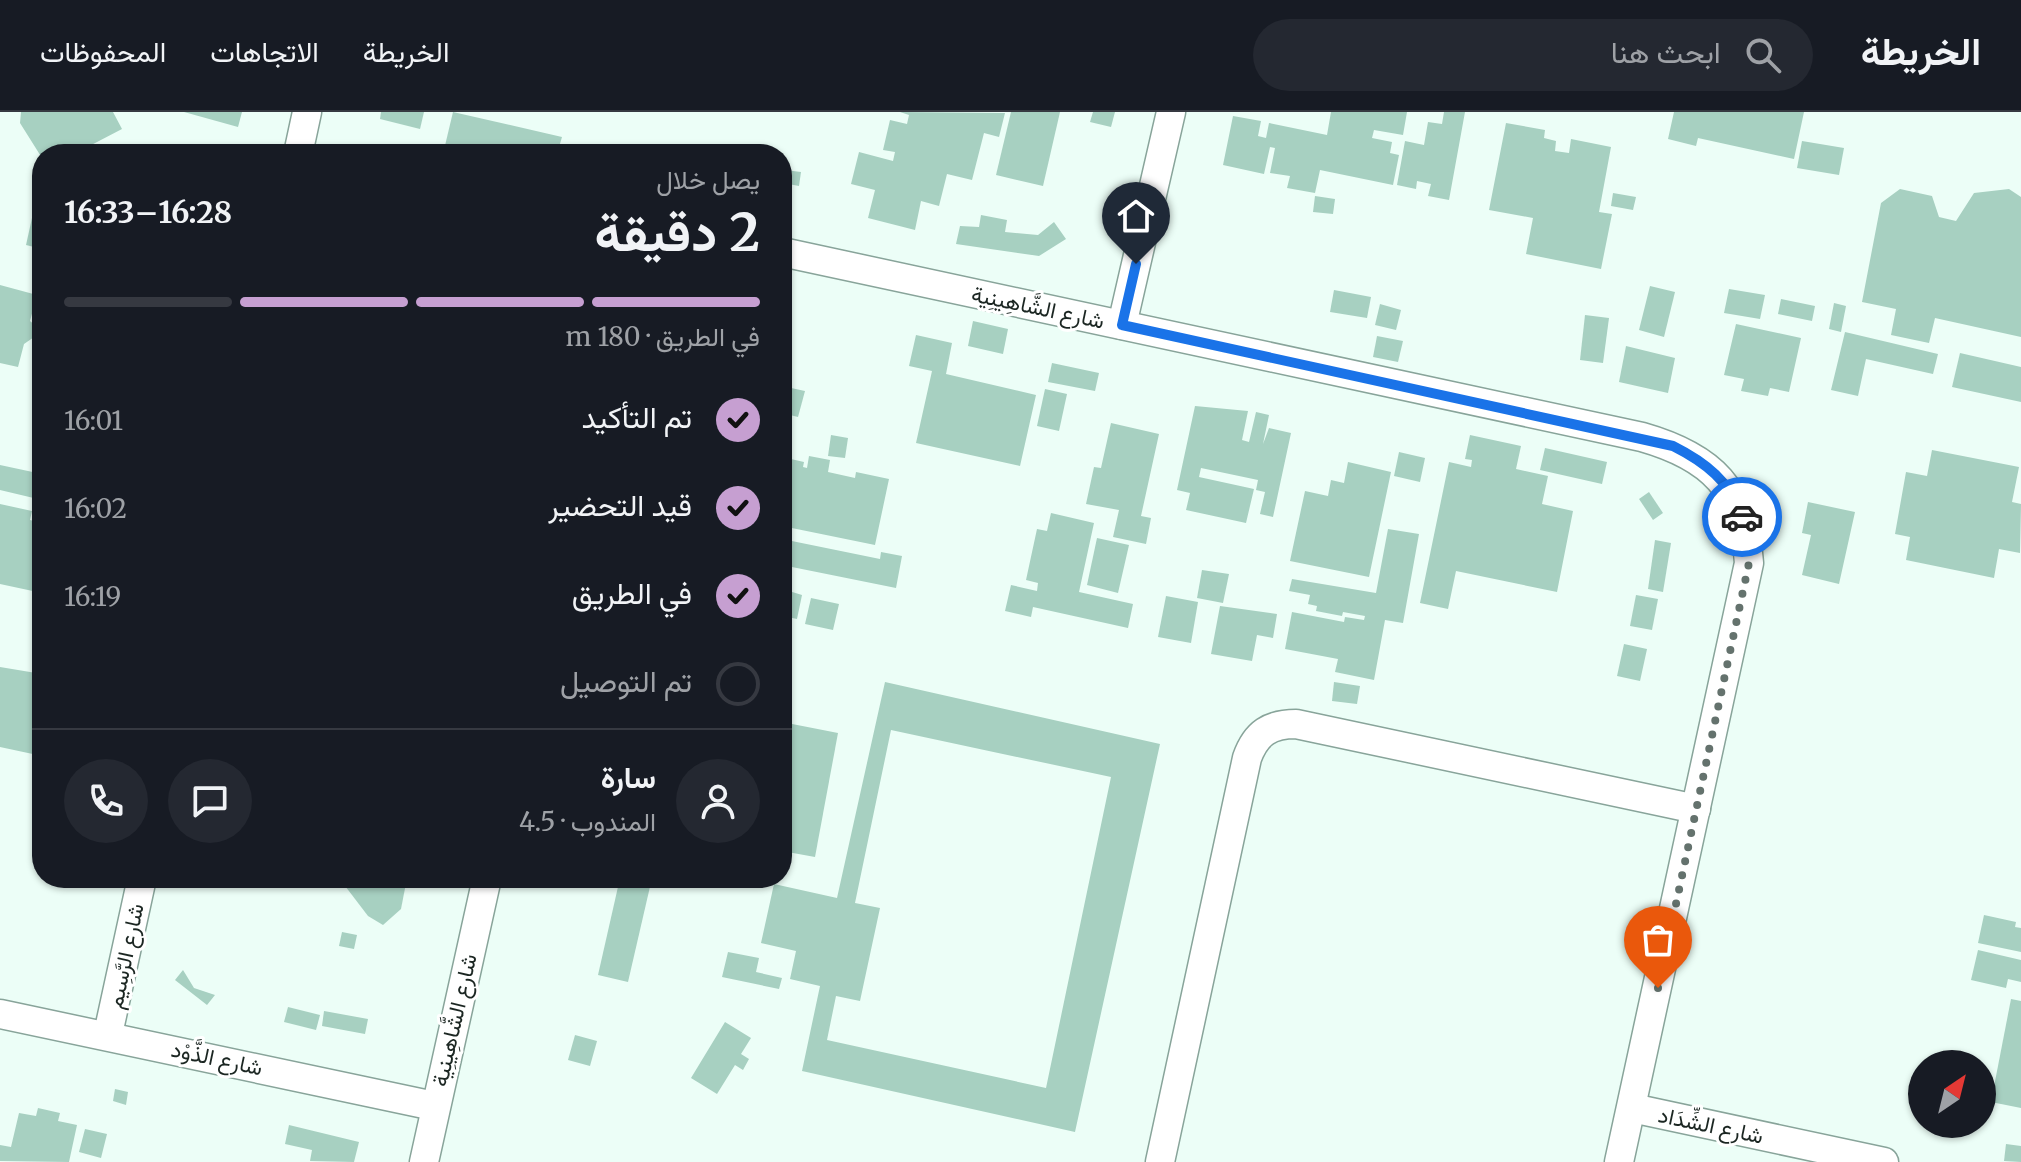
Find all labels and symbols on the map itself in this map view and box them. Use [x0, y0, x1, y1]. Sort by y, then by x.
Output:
pin [1102, 182, 1170, 264]
street label: شارع الشَّاهِينِية [969, 278, 1107, 336]
courier [1702, 477, 1782, 557]
street label: شارع الرَّسِيم [100, 901, 151, 1011]
pin [1624, 906, 1692, 988]
street label: شارع الشَّاهِينِية [424, 951, 484, 1089]
street label: شارع الذَّوْد [168, 1033, 266, 1082]
north arrow [1908, 1050, 1996, 1138]
street label: شارع الشِّدَاد [1656, 1099, 1766, 1151]

